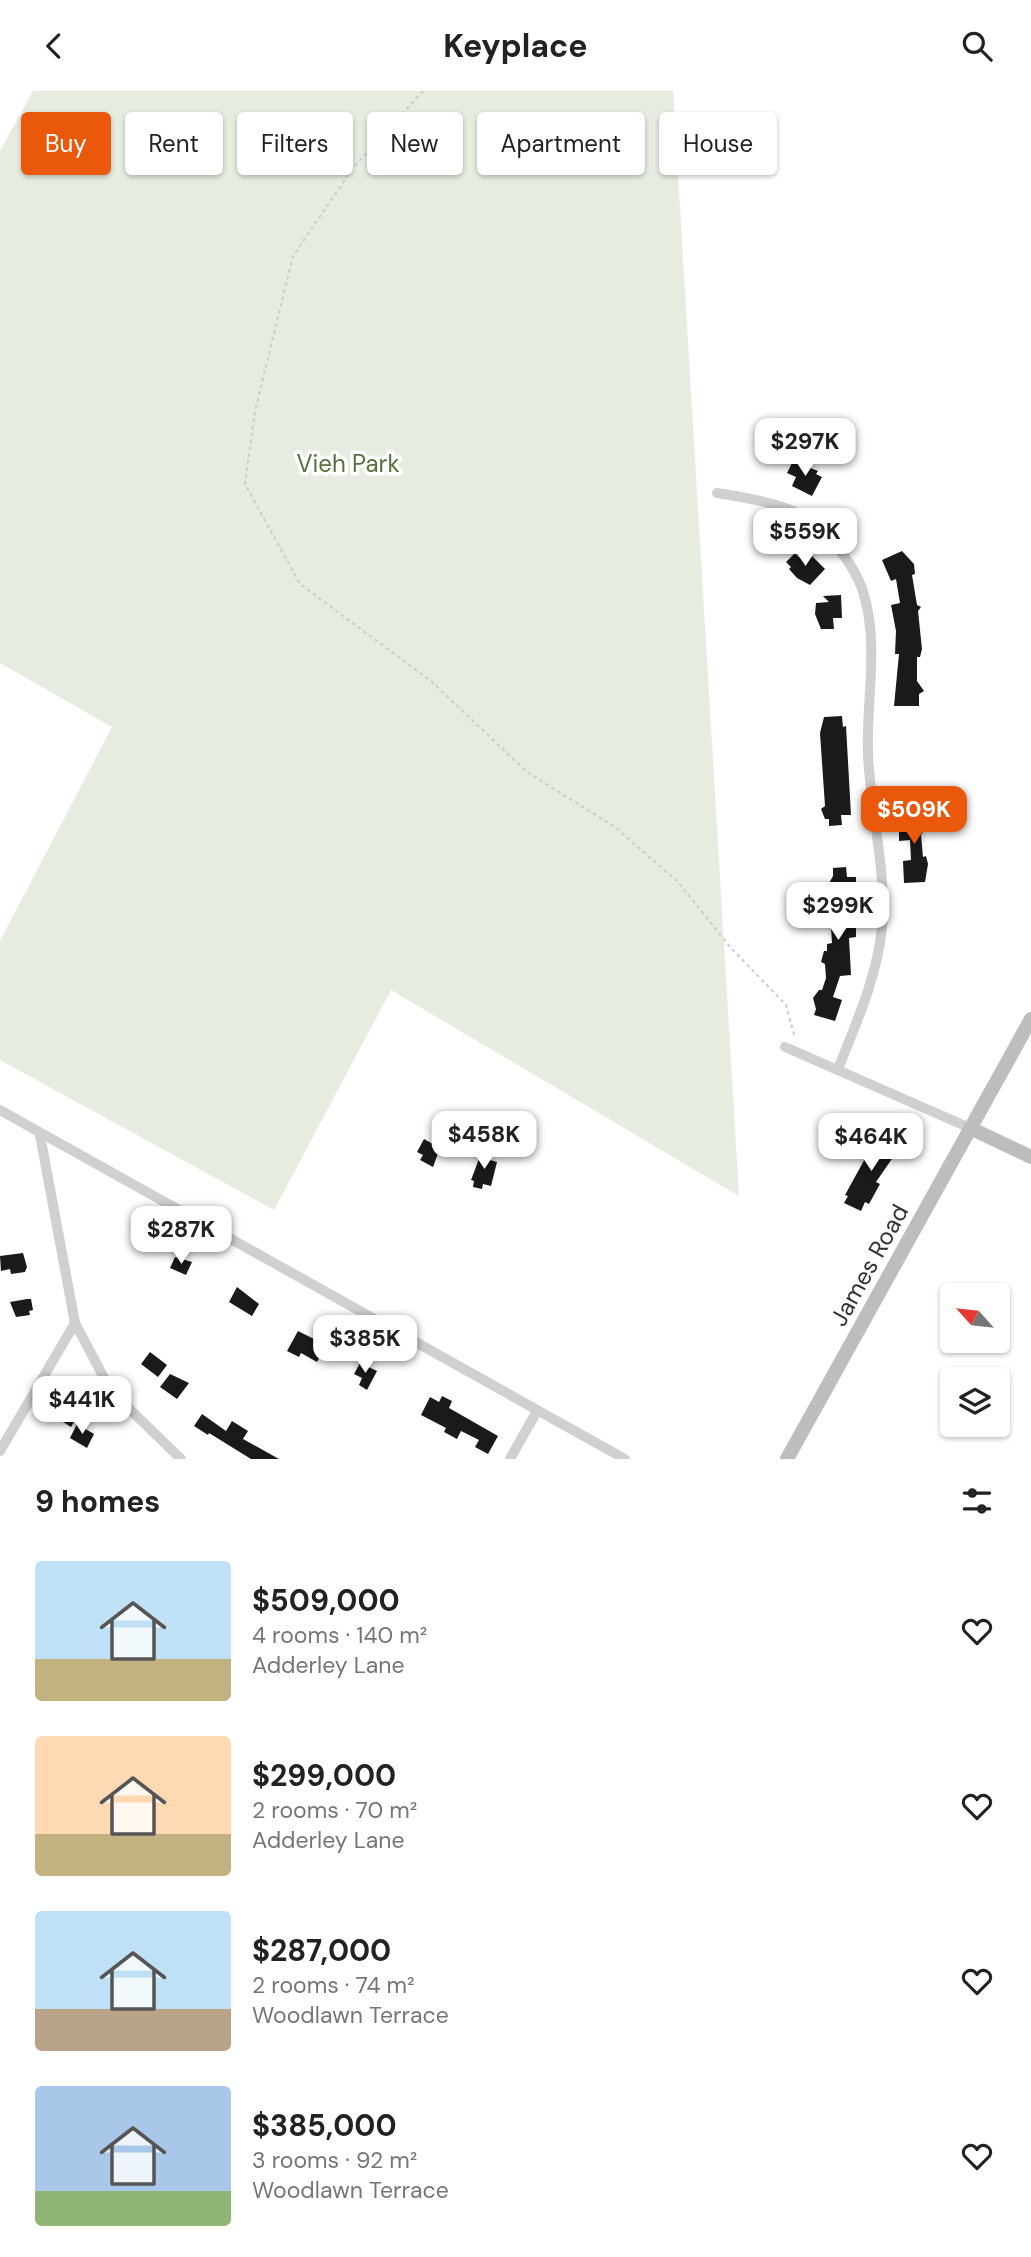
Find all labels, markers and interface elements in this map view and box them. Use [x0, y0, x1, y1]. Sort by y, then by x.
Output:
text: Keyplace [443, 25, 588, 67]
icon: back [35, 27, 73, 65]
icon: search [958, 27, 996, 65]
chip: Buy [21, 112, 111, 175]
chip: Rent [125, 112, 223, 175]
chip: Filters [237, 112, 353, 175]
chip: New [367, 112, 463, 175]
chip: Apartment [477, 112, 645, 175]
chip: House [659, 112, 777, 175]
pin: $297K [756, 419, 854, 478]
text: $297K [771, 426, 839, 456]
park label: Vieh Park [296, 448, 400, 479]
pin: $559K [756, 509, 854, 568]
text: $559K [769, 516, 841, 546]
pin: $509K [865, 787, 963, 846]
text: $509K [877, 794, 951, 824]
pin: $299K [789, 883, 887, 942]
text: $299K [802, 890, 874, 920]
pin: $458K [435, 1111, 533, 1171]
pin: $464K [822, 1114, 920, 1173]
text: $458K [448, 1119, 520, 1149]
text: $464K [834, 1121, 908, 1151]
street label: James Road [823, 1199, 915, 1331]
pin: $287K [132, 1207, 230, 1266]
text: $287K [147, 1214, 215, 1244]
north arrow [940, 1283, 1010, 1353]
map controls [940, 1283, 1010, 1437]
pin: $385K [316, 1315, 414, 1375]
text: $385K [329, 1323, 401, 1353]
button: layers [940, 1367, 1010, 1437]
pin: $441K [33, 1377, 131, 1436]
text: $441K [48, 1384, 116, 1414]
text: 9 homes [35, 1482, 160, 1521]
icon: filters [958, 1482, 996, 1520]
text: $509,000 [252, 1581, 400, 1620]
icon: home [91, 1589, 175, 1673]
icon: heart [958, 1612, 996, 1650]
text: 4 rooms · 140 m² [252, 1620, 427, 1650]
text: Adderley Lane [252, 1650, 405, 1680]
text: $299,000 [252, 1756, 396, 1795]
icon: home [91, 1764, 175, 1848]
icon: heart [958, 1787, 996, 1825]
text: 2 rooms · 70 m² [252, 1795, 417, 1825]
text: Adderley Lane [252, 1825, 405, 1855]
text: $287,000 [252, 1931, 391, 1970]
icon: home [91, 1939, 175, 2023]
icon: heart [958, 1962, 996, 2000]
text: 2 rooms · 74 m² [252, 1970, 415, 2000]
text: Woodlawn Terrace [252, 2000, 449, 2030]
text: $385,000 [252, 2106, 397, 2145]
icon: home [91, 2114, 175, 2198]
icon: heart [958, 2137, 996, 2175]
text: 3 rooms · 92 m² [252, 2145, 417, 2175]
text: Woodlawn Terrace [252, 2175, 449, 2205]

